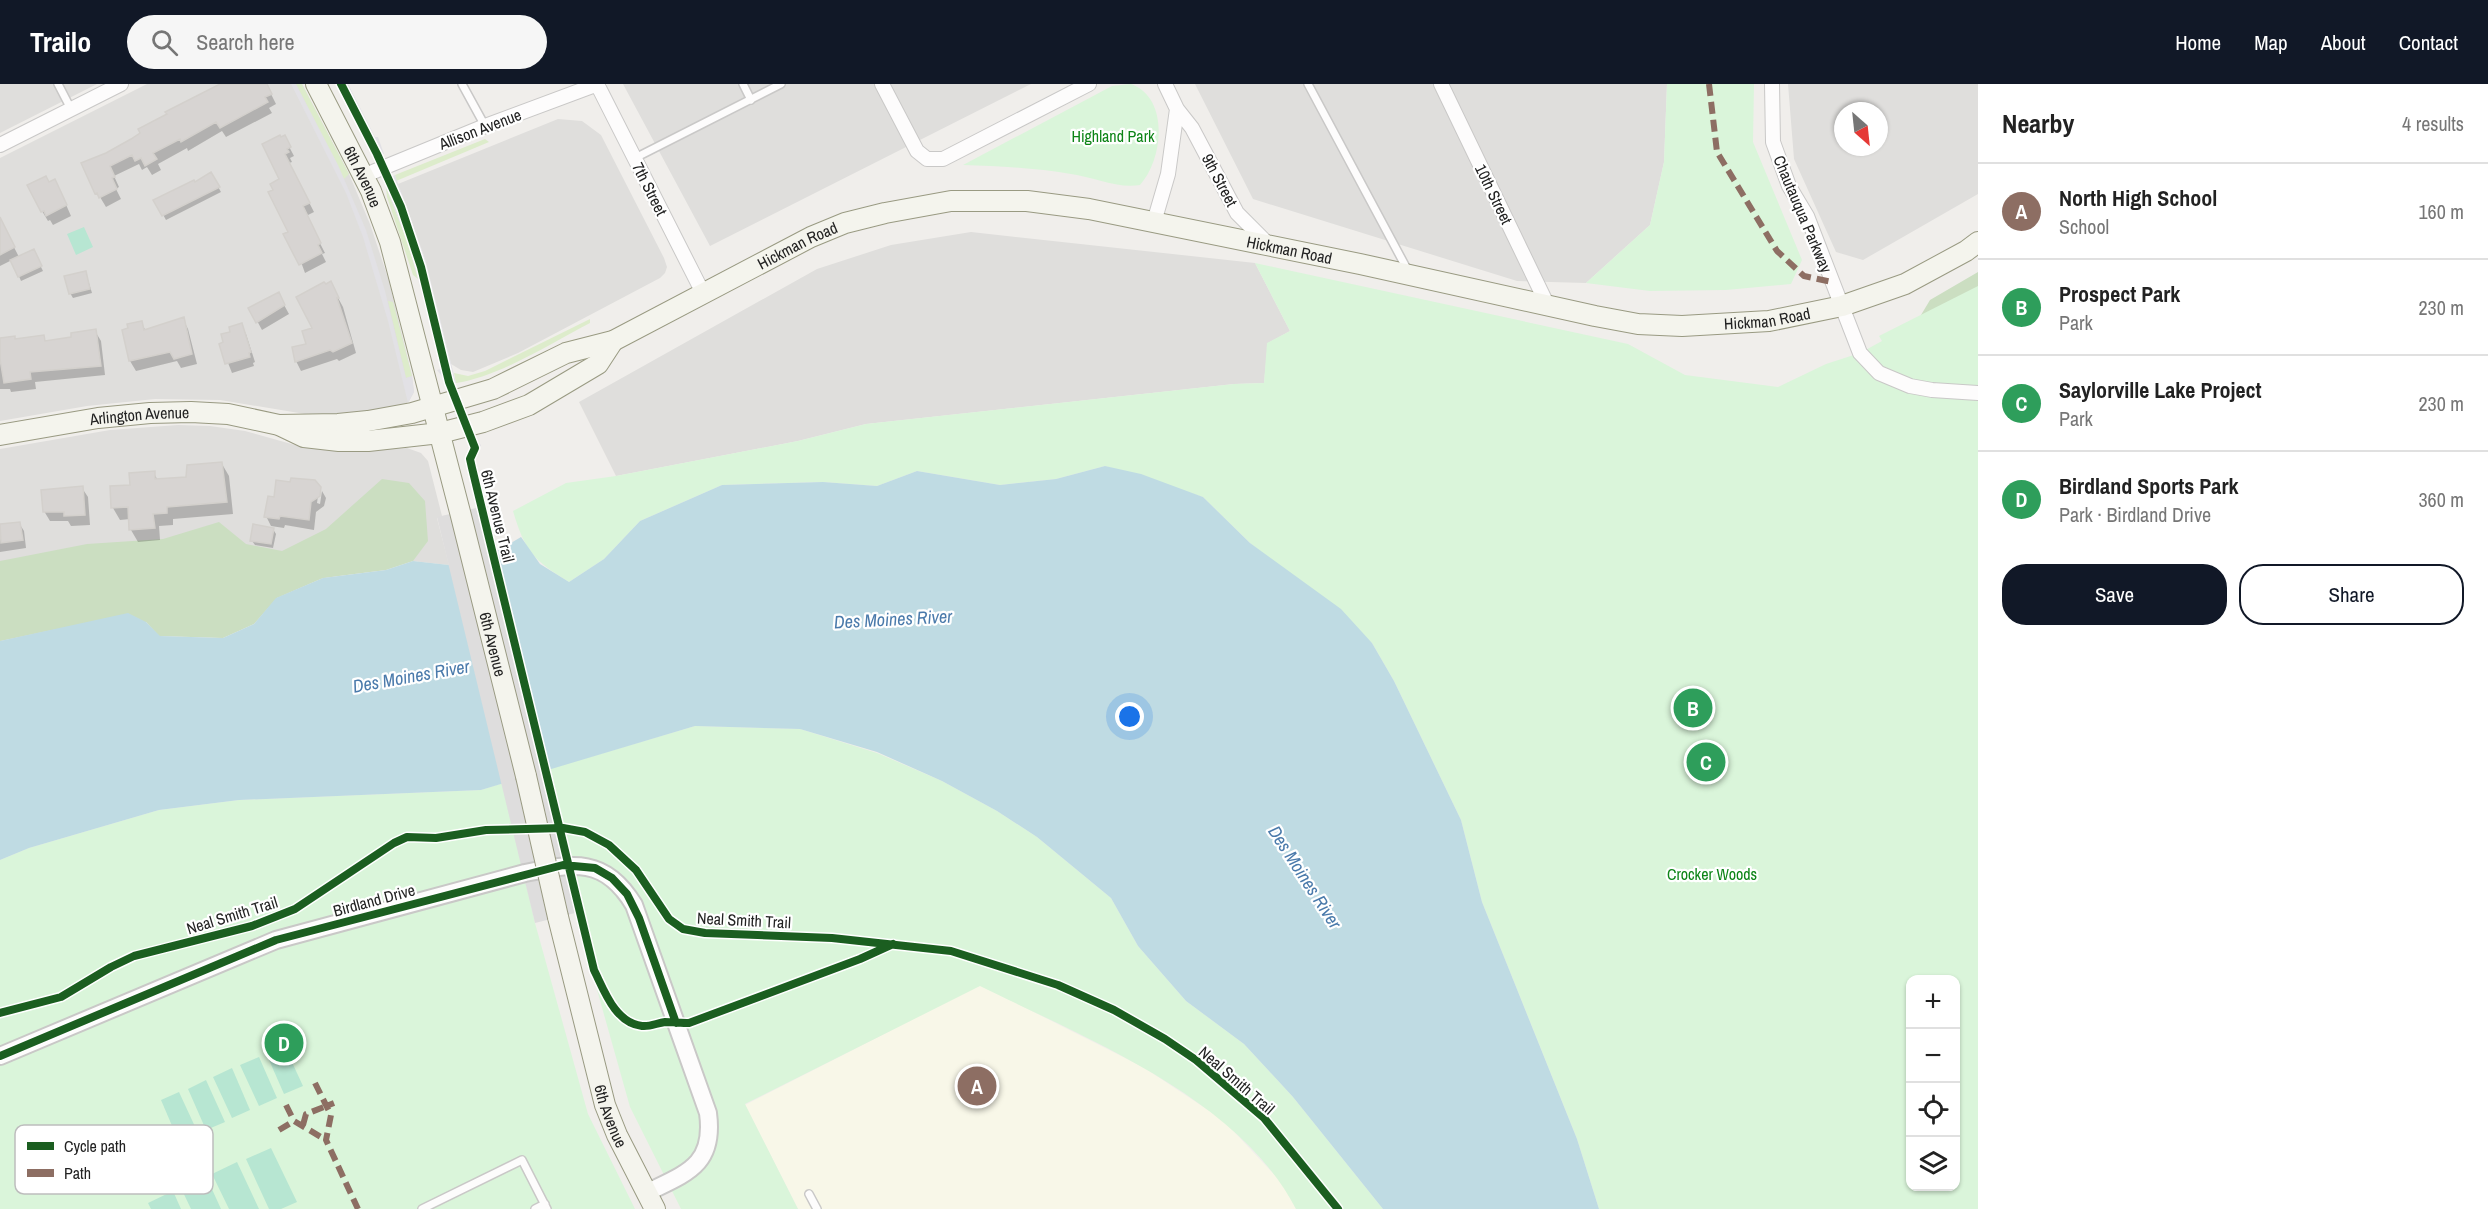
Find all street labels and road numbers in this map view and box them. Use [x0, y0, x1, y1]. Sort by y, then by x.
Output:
street label: Allison Avenue [435, 103, 524, 155]
street label: 6th Avenue [339, 142, 387, 210]
street label: 9th Street [1197, 150, 1243, 211]
street label: Chautauqua Parkway [1768, 152, 1838, 276]
street label: 7th Street [627, 159, 673, 220]
street label: 10th Street [1470, 160, 1518, 228]
street label: Hickman Road [753, 216, 841, 274]
street label: Hickman Road [1245, 230, 1334, 269]
street label: Hickman Road [1723, 302, 1812, 335]
street label: Arlington Avenue [87, 401, 189, 430]
street label: 6th Avenue Trail [476, 467, 520, 565]
street label: 6th Avenue [474, 610, 512, 679]
street label: Birdland Drive [331, 879, 417, 921]
street label: Neal Smith Trail [184, 891, 280, 939]
street label: Neal Smith Trail [696, 907, 792, 933]
street label: Neal Smith Trail [1194, 1041, 1280, 1119]
street label: 6th Avenue [589, 1082, 633, 1151]

